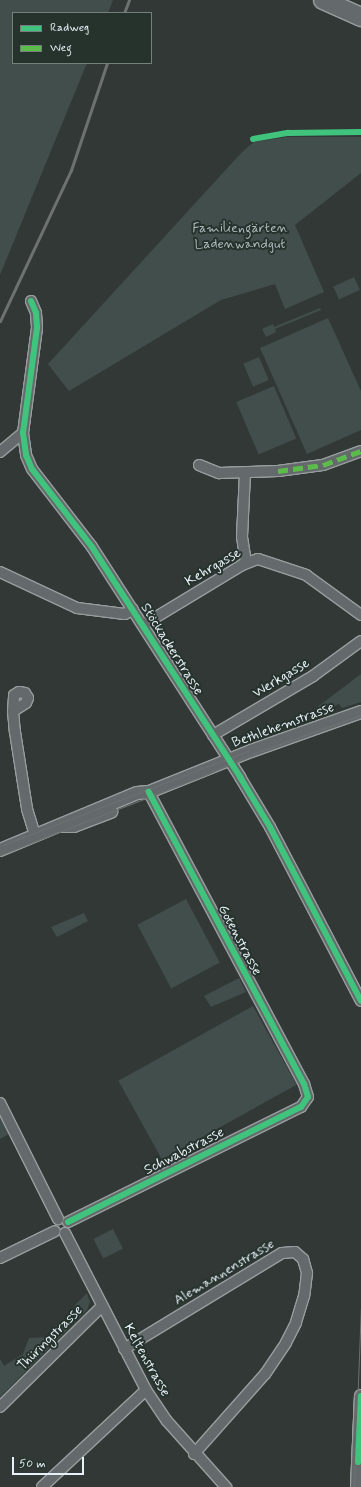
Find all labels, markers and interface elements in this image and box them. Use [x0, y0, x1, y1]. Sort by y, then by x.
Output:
legend [12, 12, 152, 64]
text: Radweg [50, 20, 89, 36]
text: Weg [50, 40, 72, 56]
park label: Familiengärten Ladenwandgut [192, 220, 288, 252]
street label: Kehrgasse [182, 544, 244, 590]
street label: Stöckackerstrasse [137, 600, 207, 698]
street label: Werkgasse [250, 655, 312, 701]
street label: Bethlehemstrasse [230, 699, 336, 751]
street label: Gotenstrasse [214, 902, 266, 978]
street label: Schwabstrasse [141, 1124, 227, 1178]
street label: Alemannenstrasse [171, 1235, 277, 1309]
street label: Thüringstrasse [14, 1302, 86, 1374]
street label: Keltenstrasse [120, 1321, 174, 1399]
scale bar [14, 1449, 86, 1475]
text: 50 m [19, 1456, 46, 1472]

